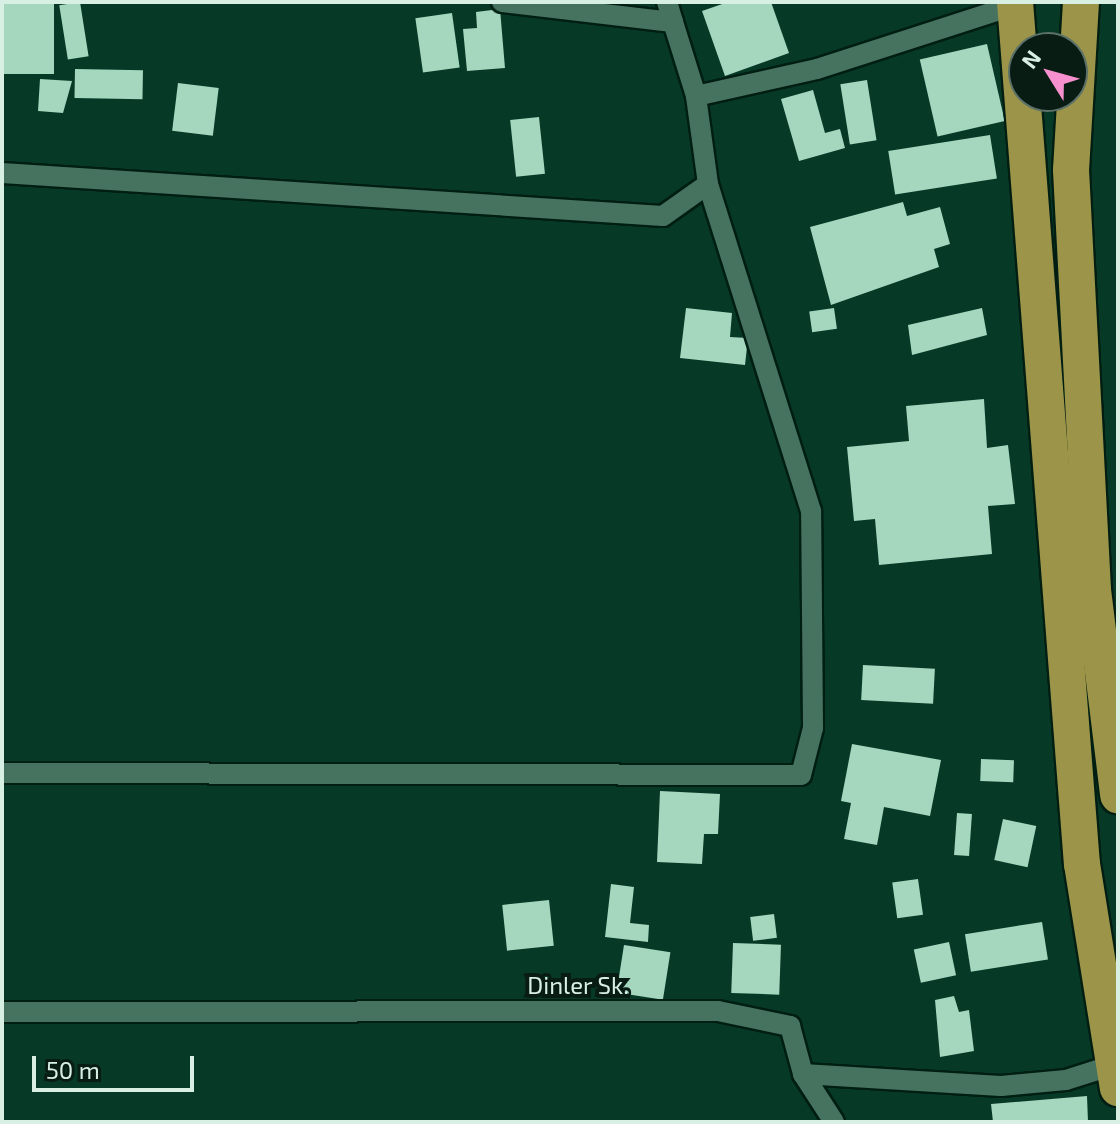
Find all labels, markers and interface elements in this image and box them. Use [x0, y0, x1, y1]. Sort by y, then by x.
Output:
north arrow [1008, 32, 1088, 112]
text: N [1015, 45, 1046, 73]
street label: Dinler Sk. [527, 971, 629, 999]
scale bar [36, 1040, 198, 1090]
text: 50 m [46, 1055, 100, 1084]

